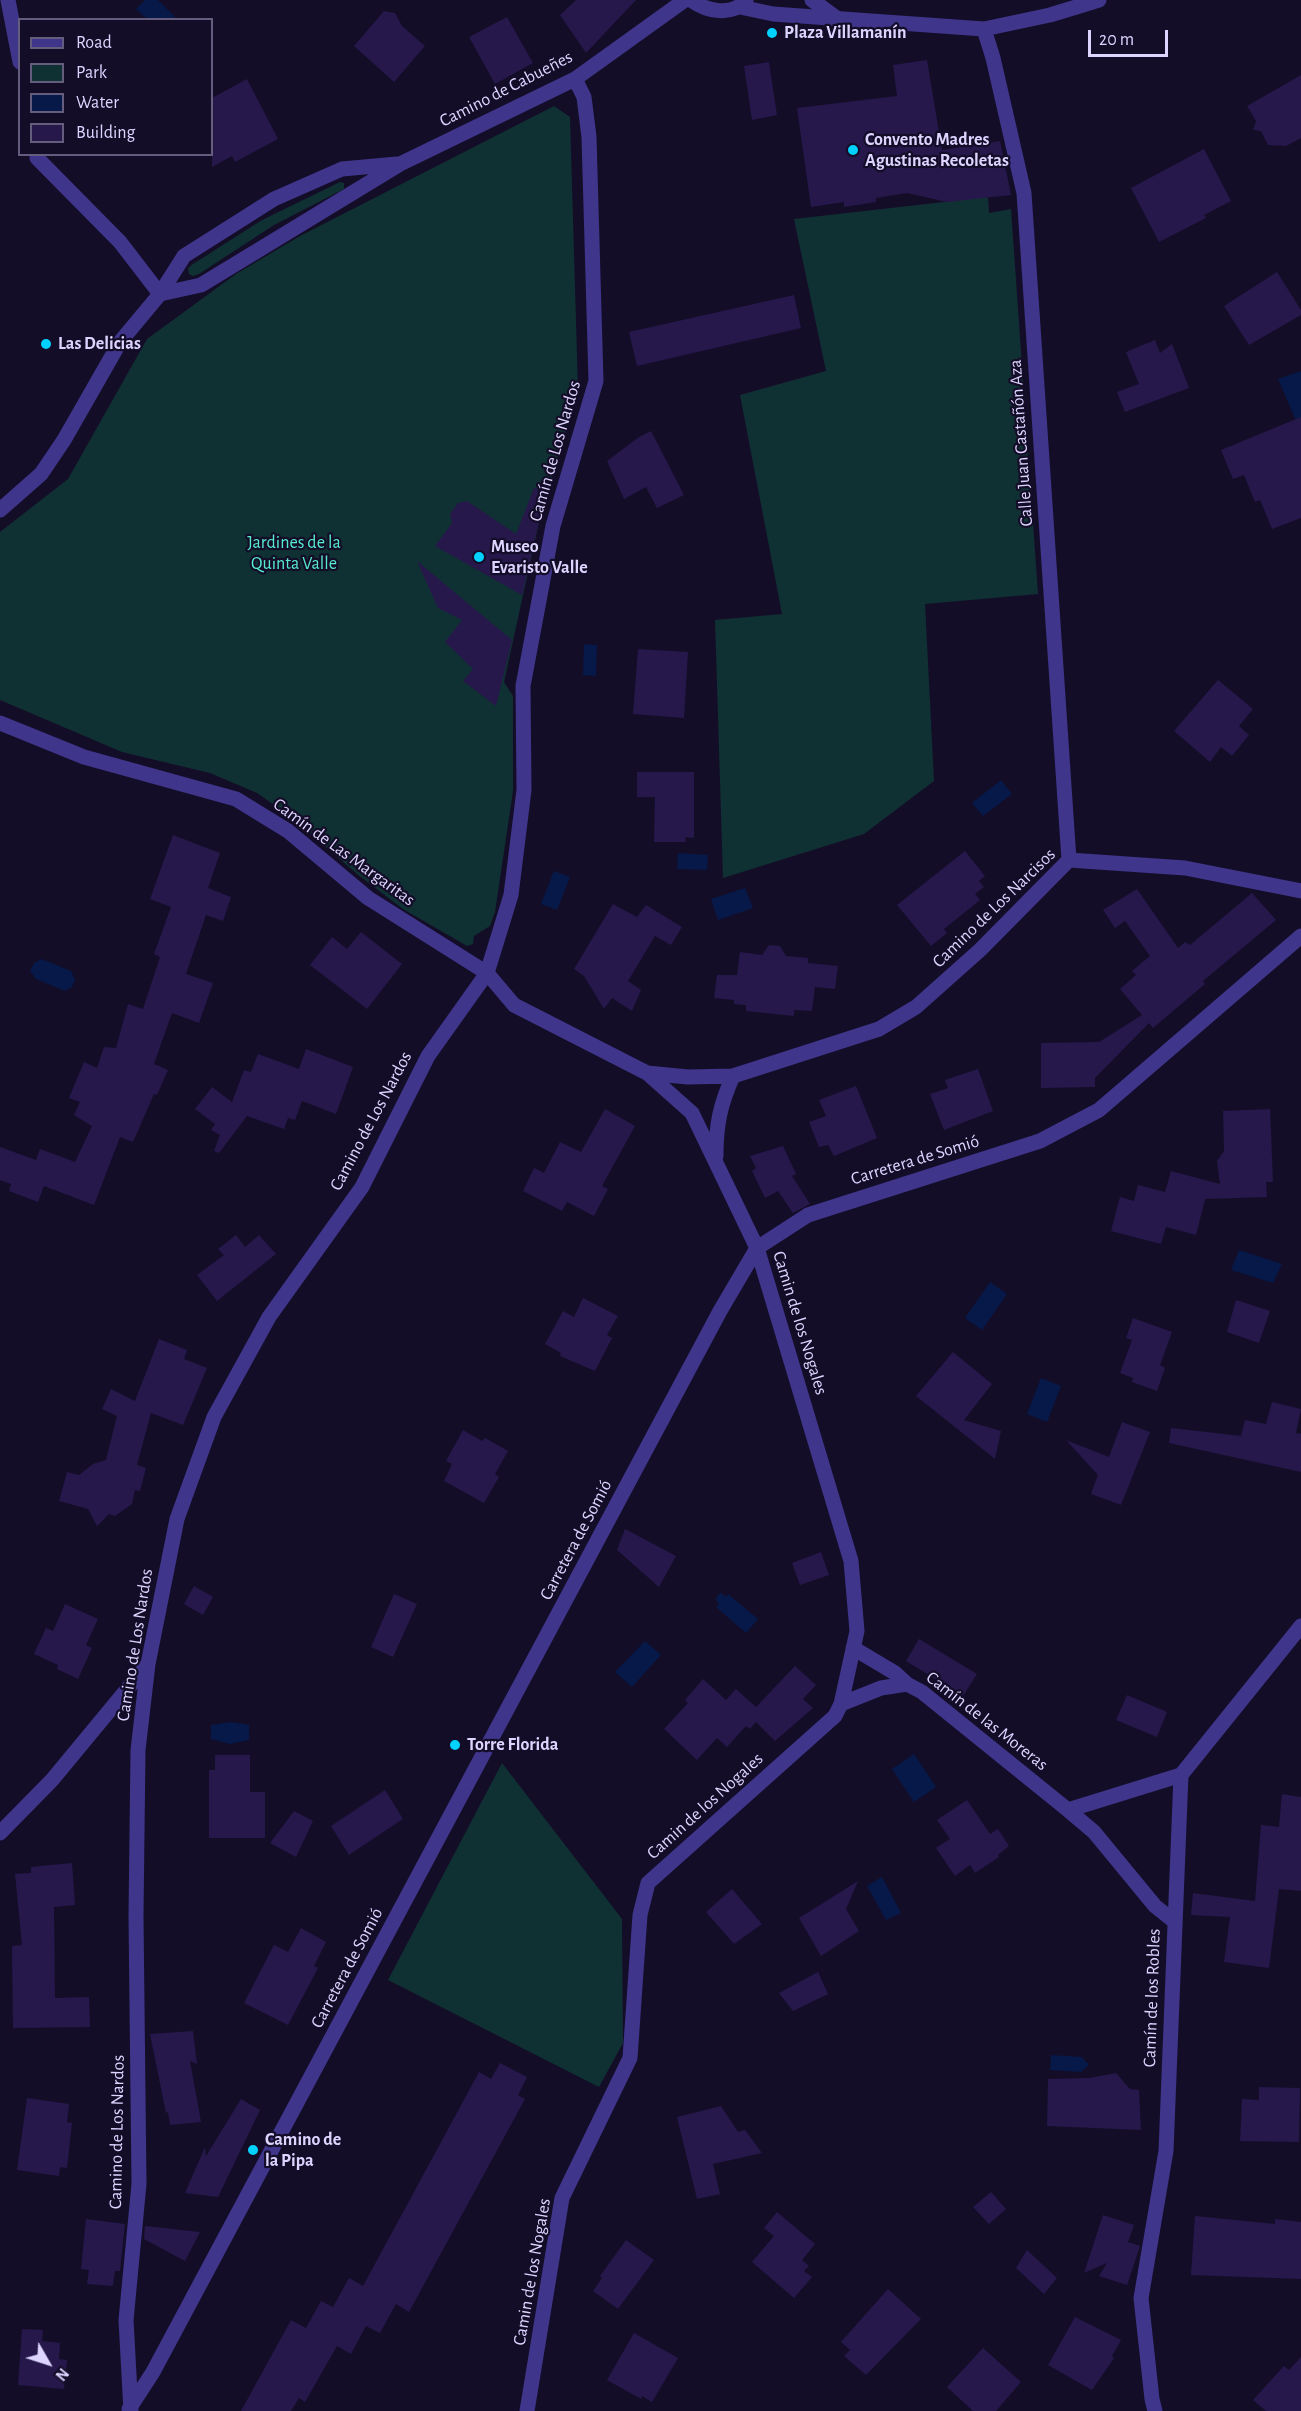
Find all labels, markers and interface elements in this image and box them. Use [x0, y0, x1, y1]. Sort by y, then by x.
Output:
legend [18, 18, 213, 156]
scale bar [1091, 18, 1170, 56]
place label: Plaza Villamanín [784, 22, 906, 44]
marker: Plaza Villamanín [765, 26, 779, 40]
text: 20 m [1099, 31, 1134, 49]
text: Road [76, 34, 112, 52]
street label: Camino de Cabueñes [436, 46, 576, 132]
text: Park [76, 64, 107, 82]
text: Water [76, 94, 119, 112]
text: Building [76, 124, 135, 142]
place label: Convento Madres Agustinas Recoletas [865, 129, 1009, 172]
marker: Convento Madres Agustinas Recoletas [846, 143, 860, 157]
place label: Las Delicias [58, 333, 141, 355]
marker: Las Delicias [39, 337, 53, 351]
street label: Calle Juan Castañón Aza [1004, 359, 1038, 527]
street label: Camín de Los Nardos [525, 378, 585, 524]
park label: Jardines de la Quinta Valle [247, 532, 341, 574]
place label: Museo Evaristo Valle [491, 536, 588, 578]
marker: Museo Evaristo Valle [472, 550, 486, 564]
street label: Camín de Las Margaritas [269, 793, 419, 911]
street label: Camino de Los Narcisos [928, 844, 1060, 972]
street label: Camino de Los Nardos [325, 1048, 417, 1194]
street label: Carretera de Somió [848, 1130, 982, 1190]
street label: Camin de los Nogales [768, 1249, 832, 1397]
street label: Carretera de Somió [535, 1476, 617, 1604]
street label: Camino de Los Nardos [112, 1567, 158, 1723]
street label: Camín de las Moreras [922, 1667, 1052, 1775]
place label: Torre Florida [467, 1734, 558, 1756]
marker: Torre Florida [448, 1738, 462, 1752]
street label: Camin de los Nogales [642, 1748, 768, 1864]
street label: Carretera de Somió [306, 1904, 388, 2032]
street label: Camín de los Robles [1139, 1928, 1165, 2068]
street label: Camino de Los Nardos [105, 2055, 129, 2209]
place label: Camino de la Pipa [265, 2129, 341, 2172]
marker: Camino de la Pipa [246, 2143, 260, 2157]
street label: Camin de los Nogales [508, 2197, 556, 2347]
north arrow [18, 2333, 78, 2393]
text: N [52, 2365, 72, 2384]

